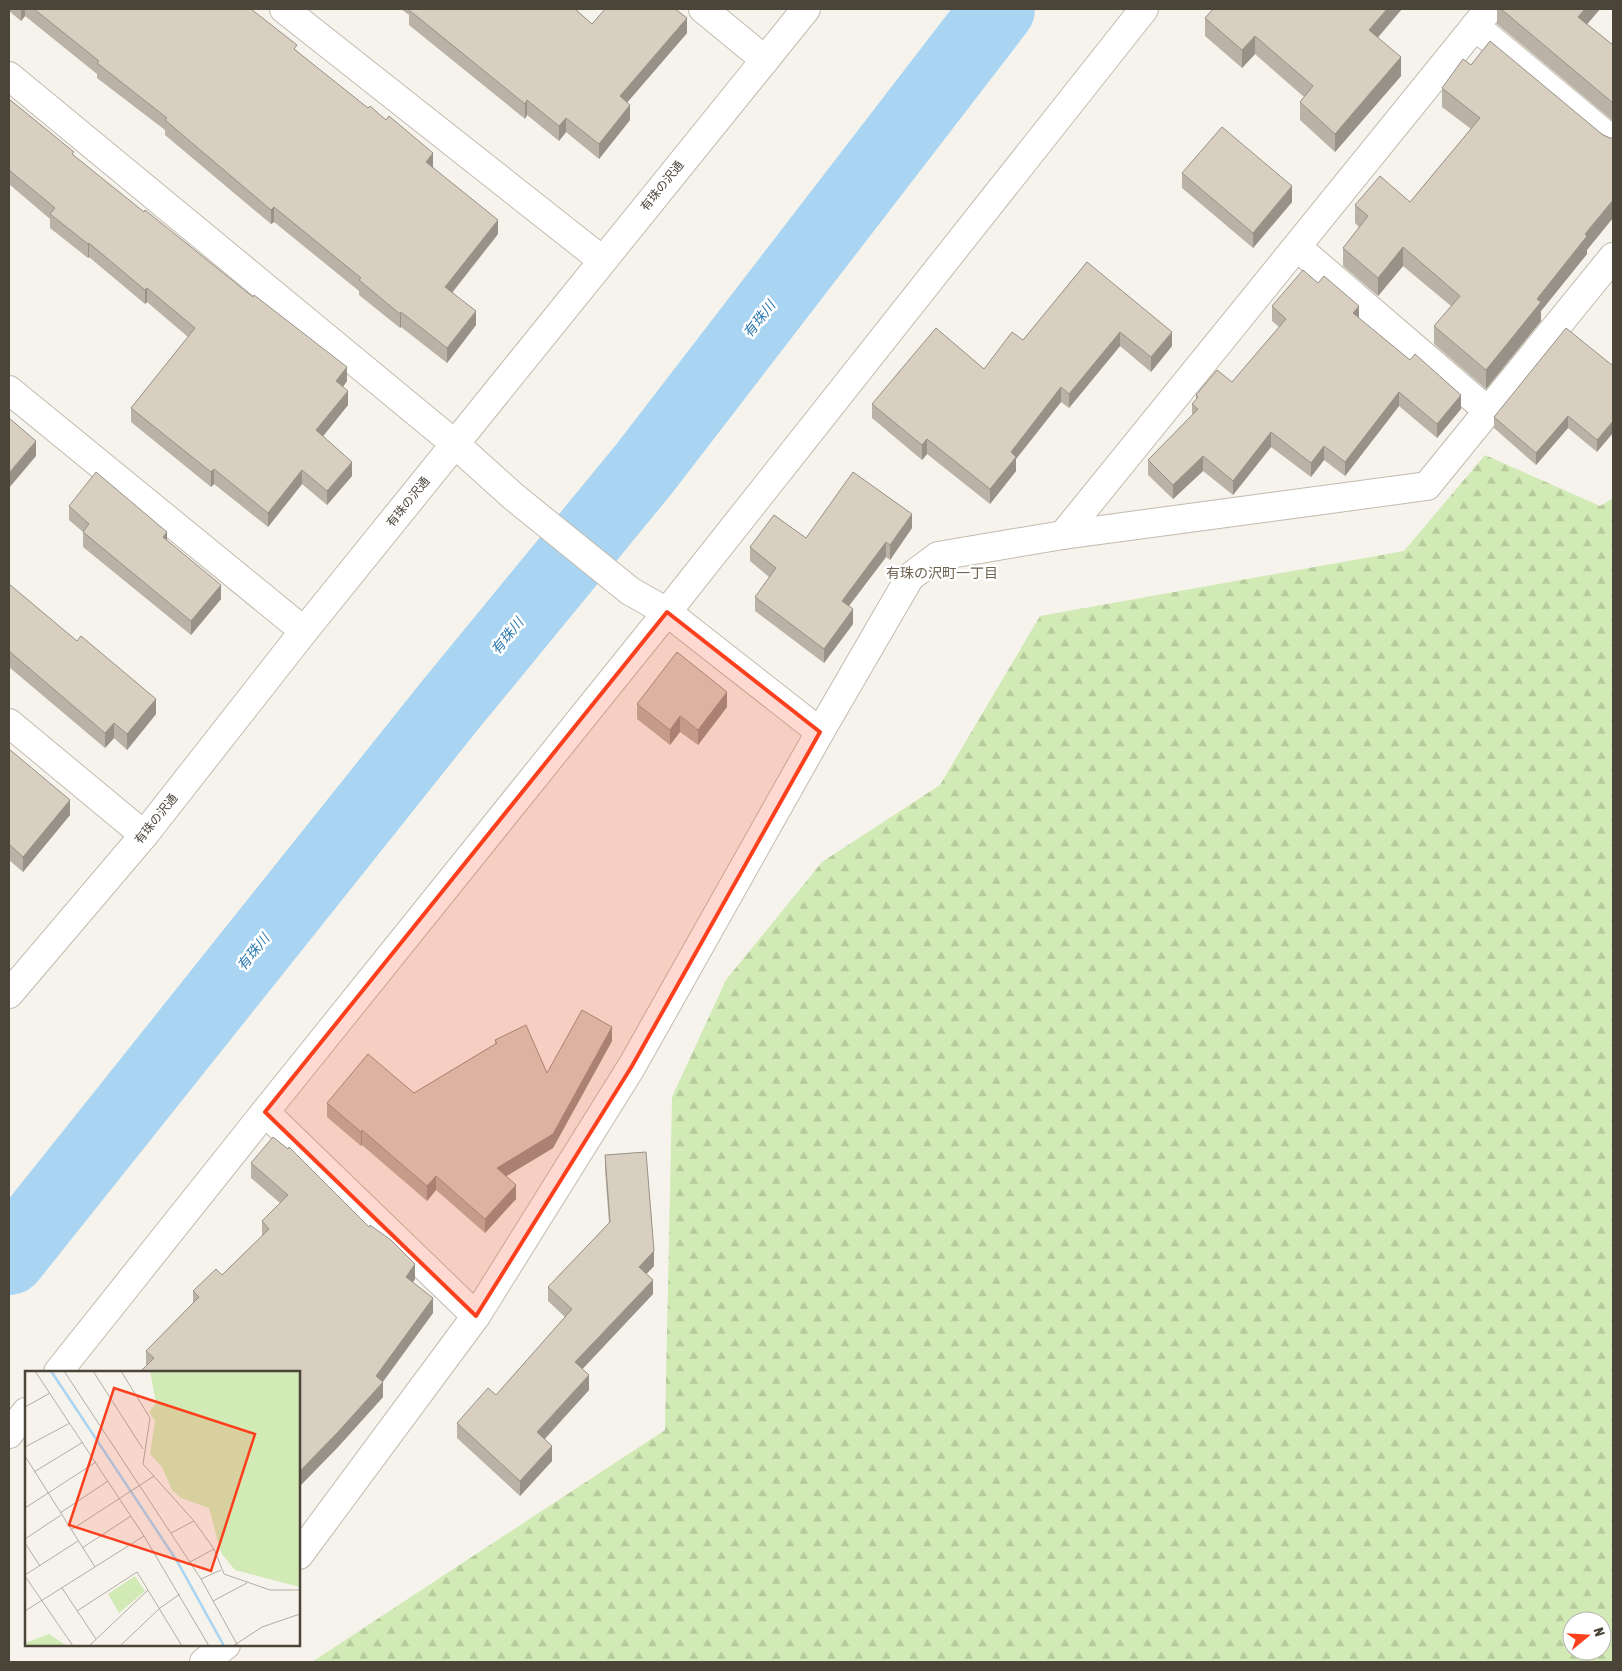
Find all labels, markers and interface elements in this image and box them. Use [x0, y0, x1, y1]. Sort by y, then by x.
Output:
street label: 有珠の沢通 [638, 158, 686, 214]
water label: 有珠川 [740, 296, 779, 340]
street label: 有珠の沢通 [384, 474, 432, 530]
district label: 有珠の沢町一丁目 [886, 565, 998, 581]
water label: 有珠川 [488, 613, 528, 657]
street label: 有珠の沢通 [132, 791, 180, 847]
water label: 有珠川 [234, 929, 274, 973]
inset map [25, 1371, 300, 1646]
north arrow [1562, 1611, 1612, 1661]
text: N [1590, 1626, 1608, 1638]

